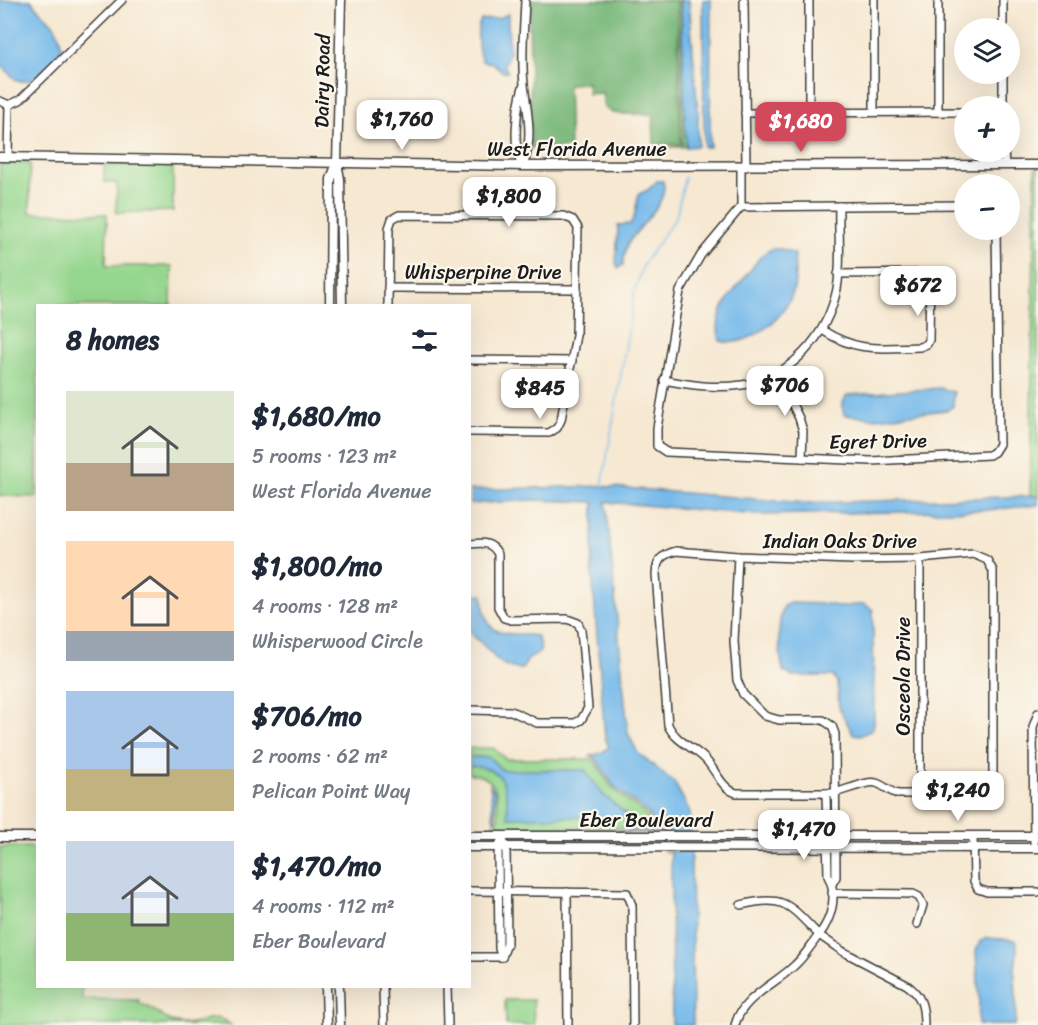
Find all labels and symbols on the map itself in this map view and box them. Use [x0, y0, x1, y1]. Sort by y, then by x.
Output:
street label: Dairy Road [304, 32, 341, 128]
pin: $1,760 [353, 100, 451, 151]
pin: $1,680 [752, 102, 850, 153]
street label: West Florida Avenue [487, 132, 667, 167]
pin: $1,800 [460, 177, 558, 228]
street label: Whisperpine Drive [405, 255, 562, 290]
pin: $672 [882, 266, 954, 317]
pin: $706 [749, 366, 821, 417]
pin: $845 [504, 369, 576, 420]
street label: Egret Drive [829, 423, 927, 460]
street label: Indian Oaks Drive [762, 524, 917, 559]
street label: Osceola Drive [886, 617, 921, 735]
pin: $1,240 [909, 771, 1007, 822]
street label: Eber Boulevard [579, 803, 714, 838]
pin: $1,470 [755, 810, 853, 861]

